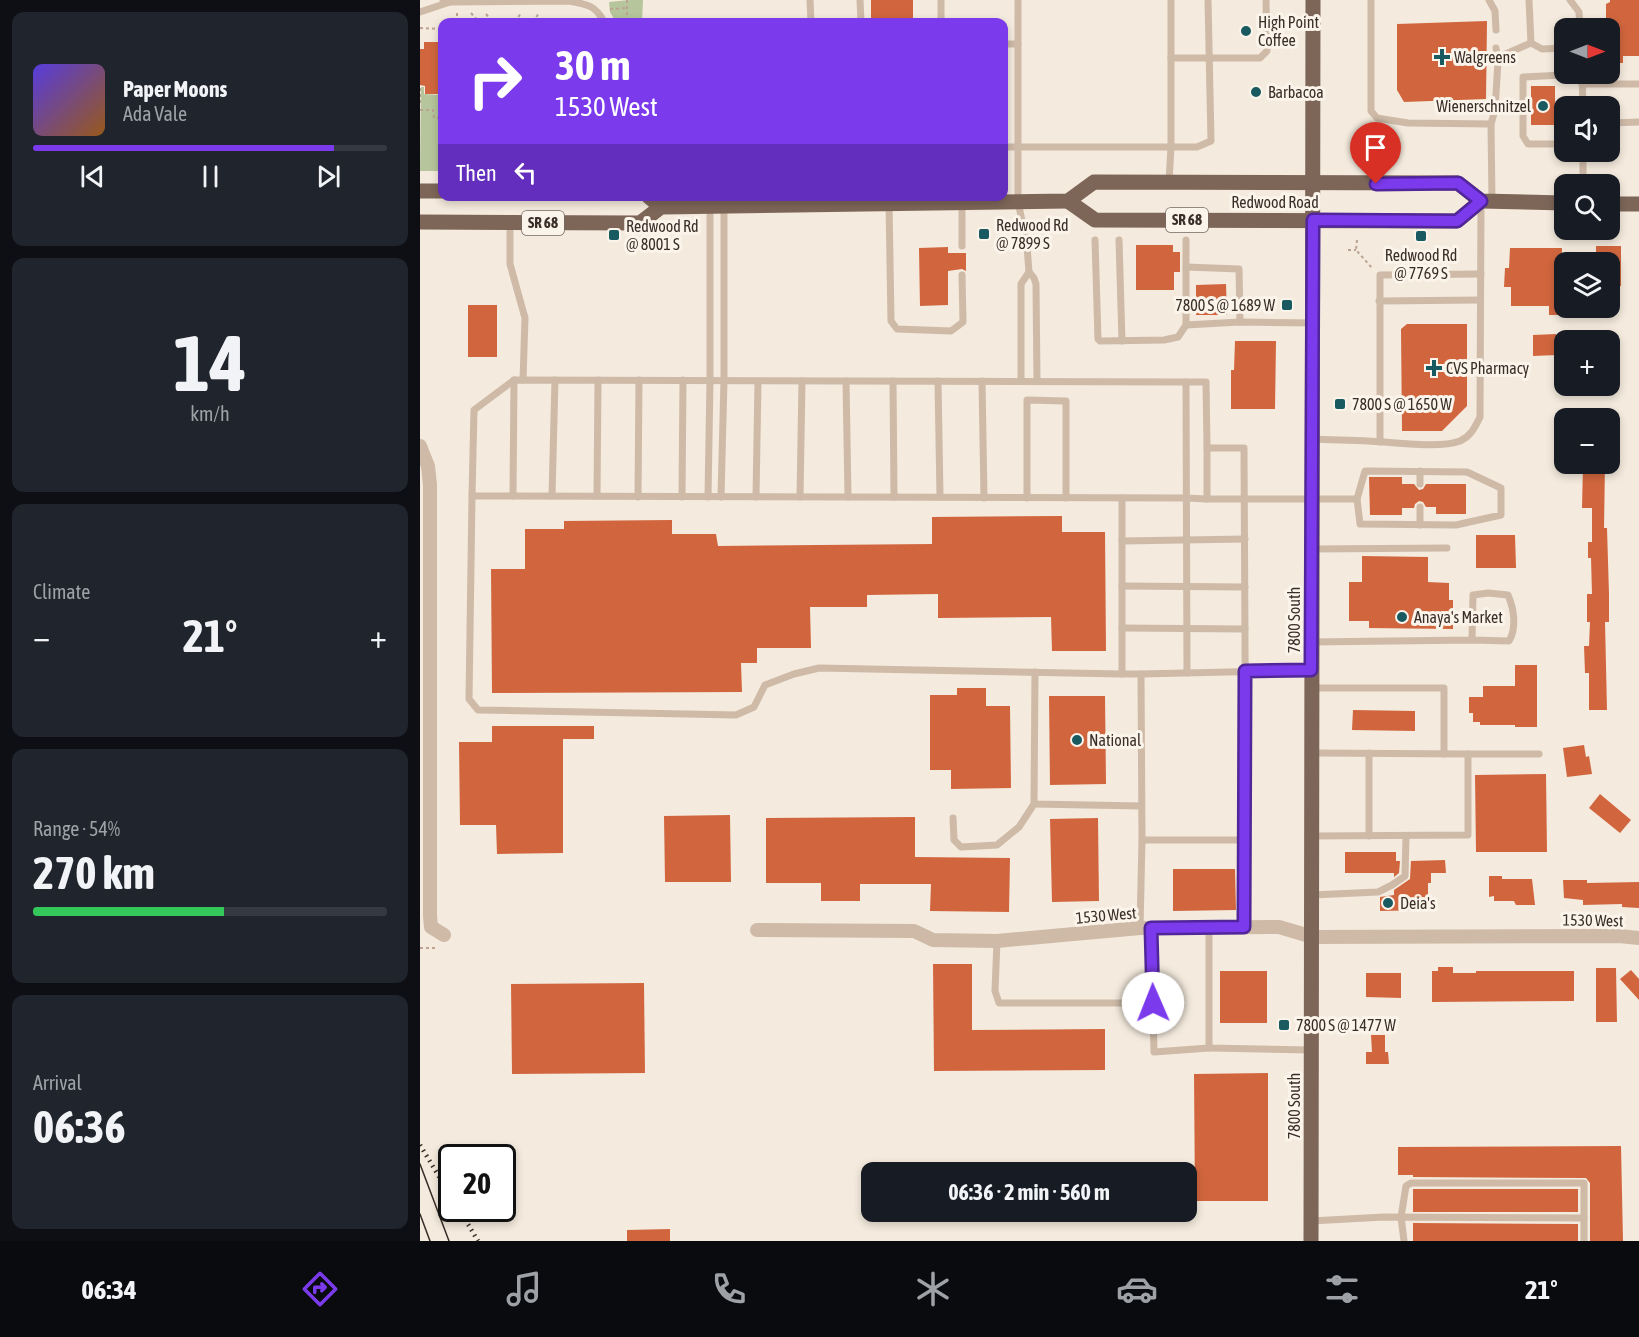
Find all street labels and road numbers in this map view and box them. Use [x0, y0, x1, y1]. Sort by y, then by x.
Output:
street label: Redwood Road [1231, 193, 1319, 211]
road number: SR 68 [1166, 208, 1208, 232]
road number: SR 68 [522, 211, 564, 235]
street label: 7800 South [1285, 587, 1303, 653]
street label: 1530 West [1075, 903, 1138, 927]
street label: 1530 West [1562, 910, 1624, 930]
street label: 7800 South [1285, 1073, 1303, 1139]

